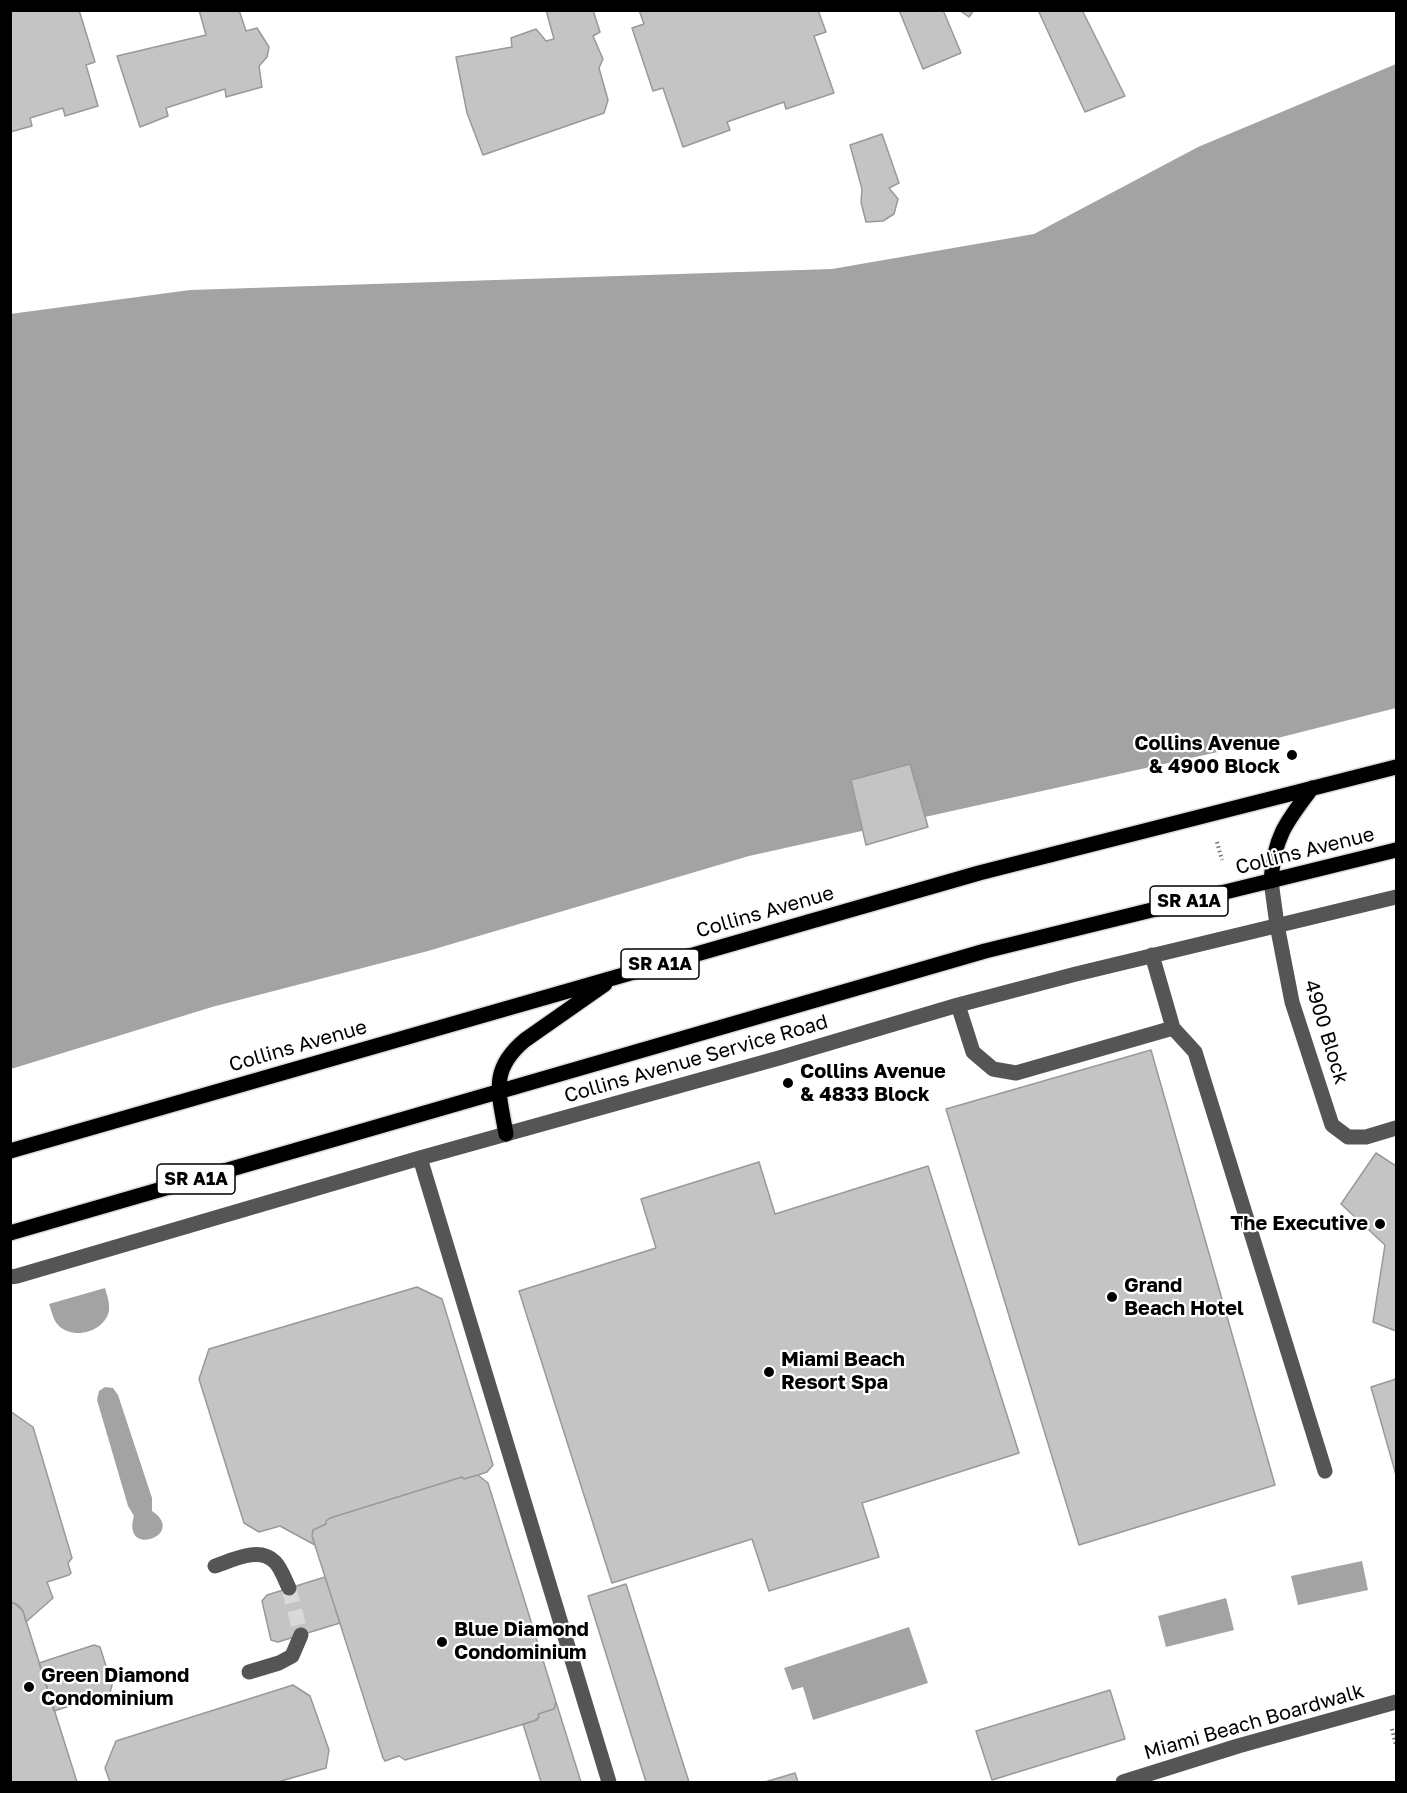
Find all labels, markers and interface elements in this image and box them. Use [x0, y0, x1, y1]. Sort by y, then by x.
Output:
place label: Collins Avenue & 4900 Block [1134, 732, 1280, 779]
marker: Collins Avenue & 4900 Block [1285, 748, 1299, 762]
street label: Collins Avenue [1233, 822, 1377, 880]
street label: Collins Avenue [693, 881, 837, 943]
road number: SR A1A [1150, 886, 1228, 916]
road number: SR A1A [621, 949, 699, 979]
street label: 4900 Block [1299, 977, 1353, 1087]
street label: Collins Avenue Service Road [561, 1010, 831, 1108]
street label: Collins Avenue [226, 1015, 370, 1077]
place label: Collins Avenue & 4833 Block [800, 1060, 946, 1107]
marker: Collins Avenue & 4833 Block [781, 1076, 795, 1090]
road number: SR A1A [157, 1164, 235, 1194]
place label: The Executive [1230, 1212, 1368, 1236]
marker: The Executive [1373, 1217, 1387, 1231]
place label: Grand Beach Hotel [1124, 1274, 1244, 1321]
marker: Grand Beach Hotel [1105, 1290, 1119, 1304]
place label: Miami Beach Resort Spa [781, 1348, 905, 1395]
marker: Miami Beach Resort Spa [762, 1365, 776, 1379]
place label: Blue Diamond Condominium [454, 1618, 589, 1665]
marker: Blue Diamond Condominium [435, 1635, 449, 1649]
place label: Green Diamond Condominium [41, 1664, 189, 1711]
street label: Miami Beach Boardwalk [1141, 1679, 1367, 1765]
marker: Green Diamond Condominium [22, 1680, 36, 1694]

